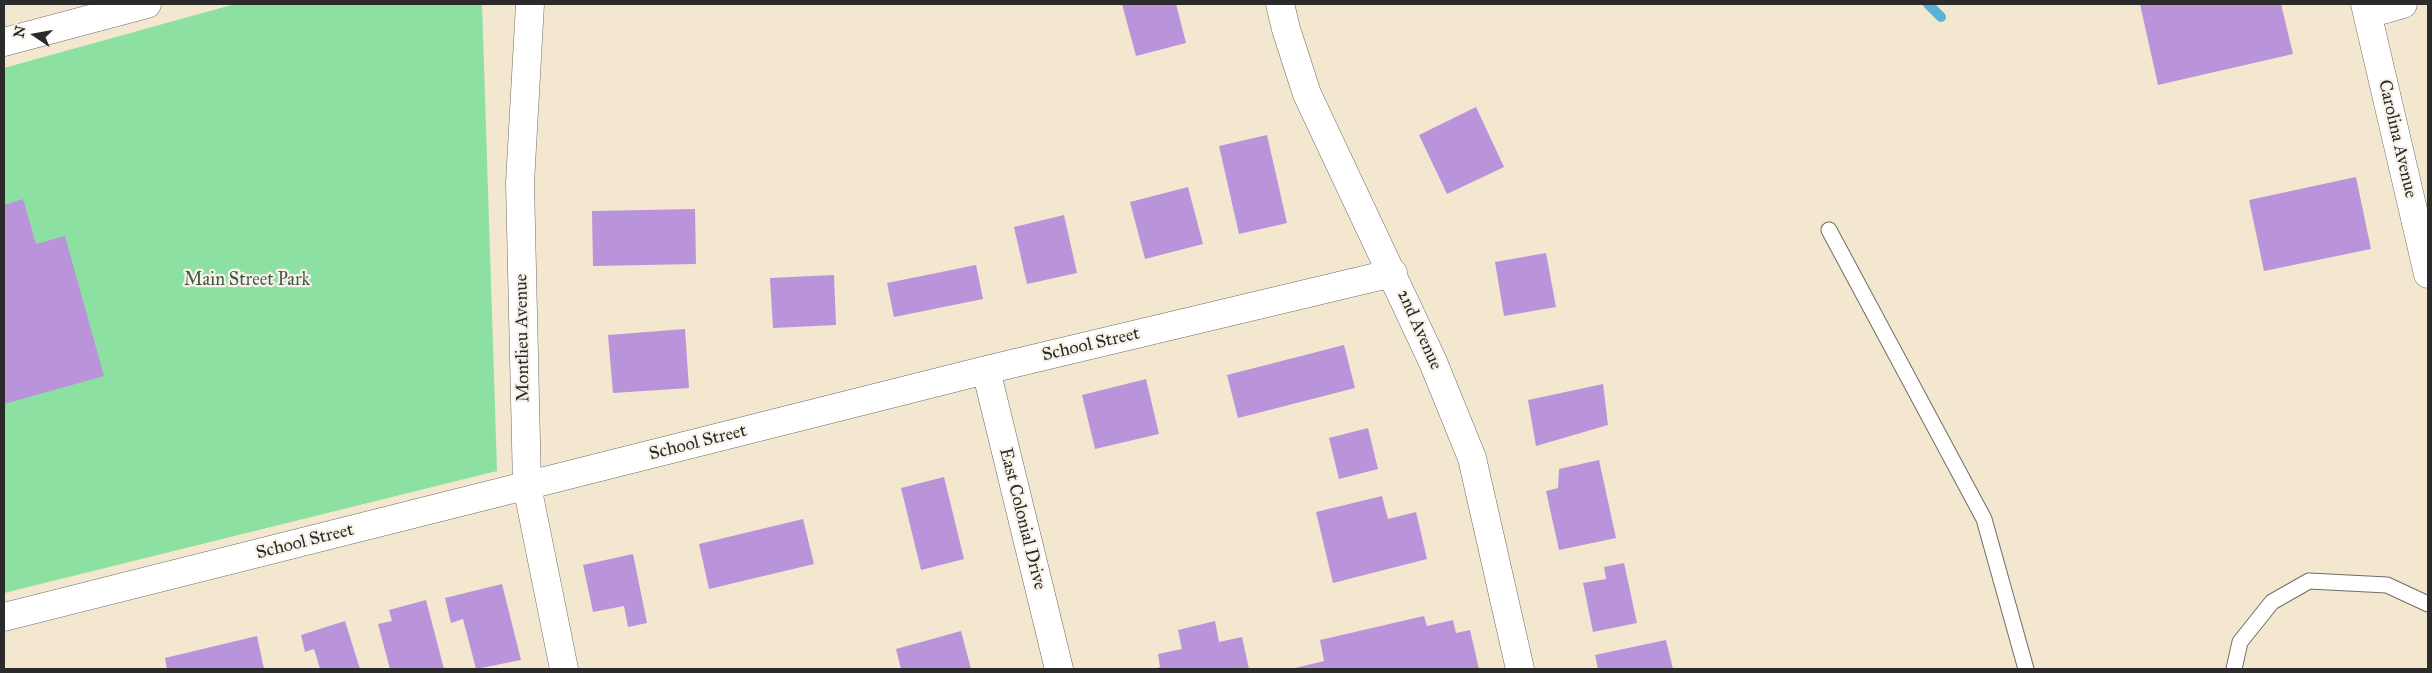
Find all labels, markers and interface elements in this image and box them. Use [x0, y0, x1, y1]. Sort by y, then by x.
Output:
north arrow [10, 10, 60, 60]
text: N [10, 24, 29, 39]
street label: Carolina Avenue [2373, 78, 2421, 200]
park label: Main Street Park [184, 270, 310, 292]
street label: Montlieu Avenue [511, 274, 535, 402]
street label: 2nd Avenue [1392, 287, 1446, 373]
street label: School Street [1040, 323, 1142, 367]
street label: School Street [647, 420, 749, 466]
street label: East Colonial Drive [994, 446, 1050, 592]
street label: School Street [254, 519, 356, 565]

